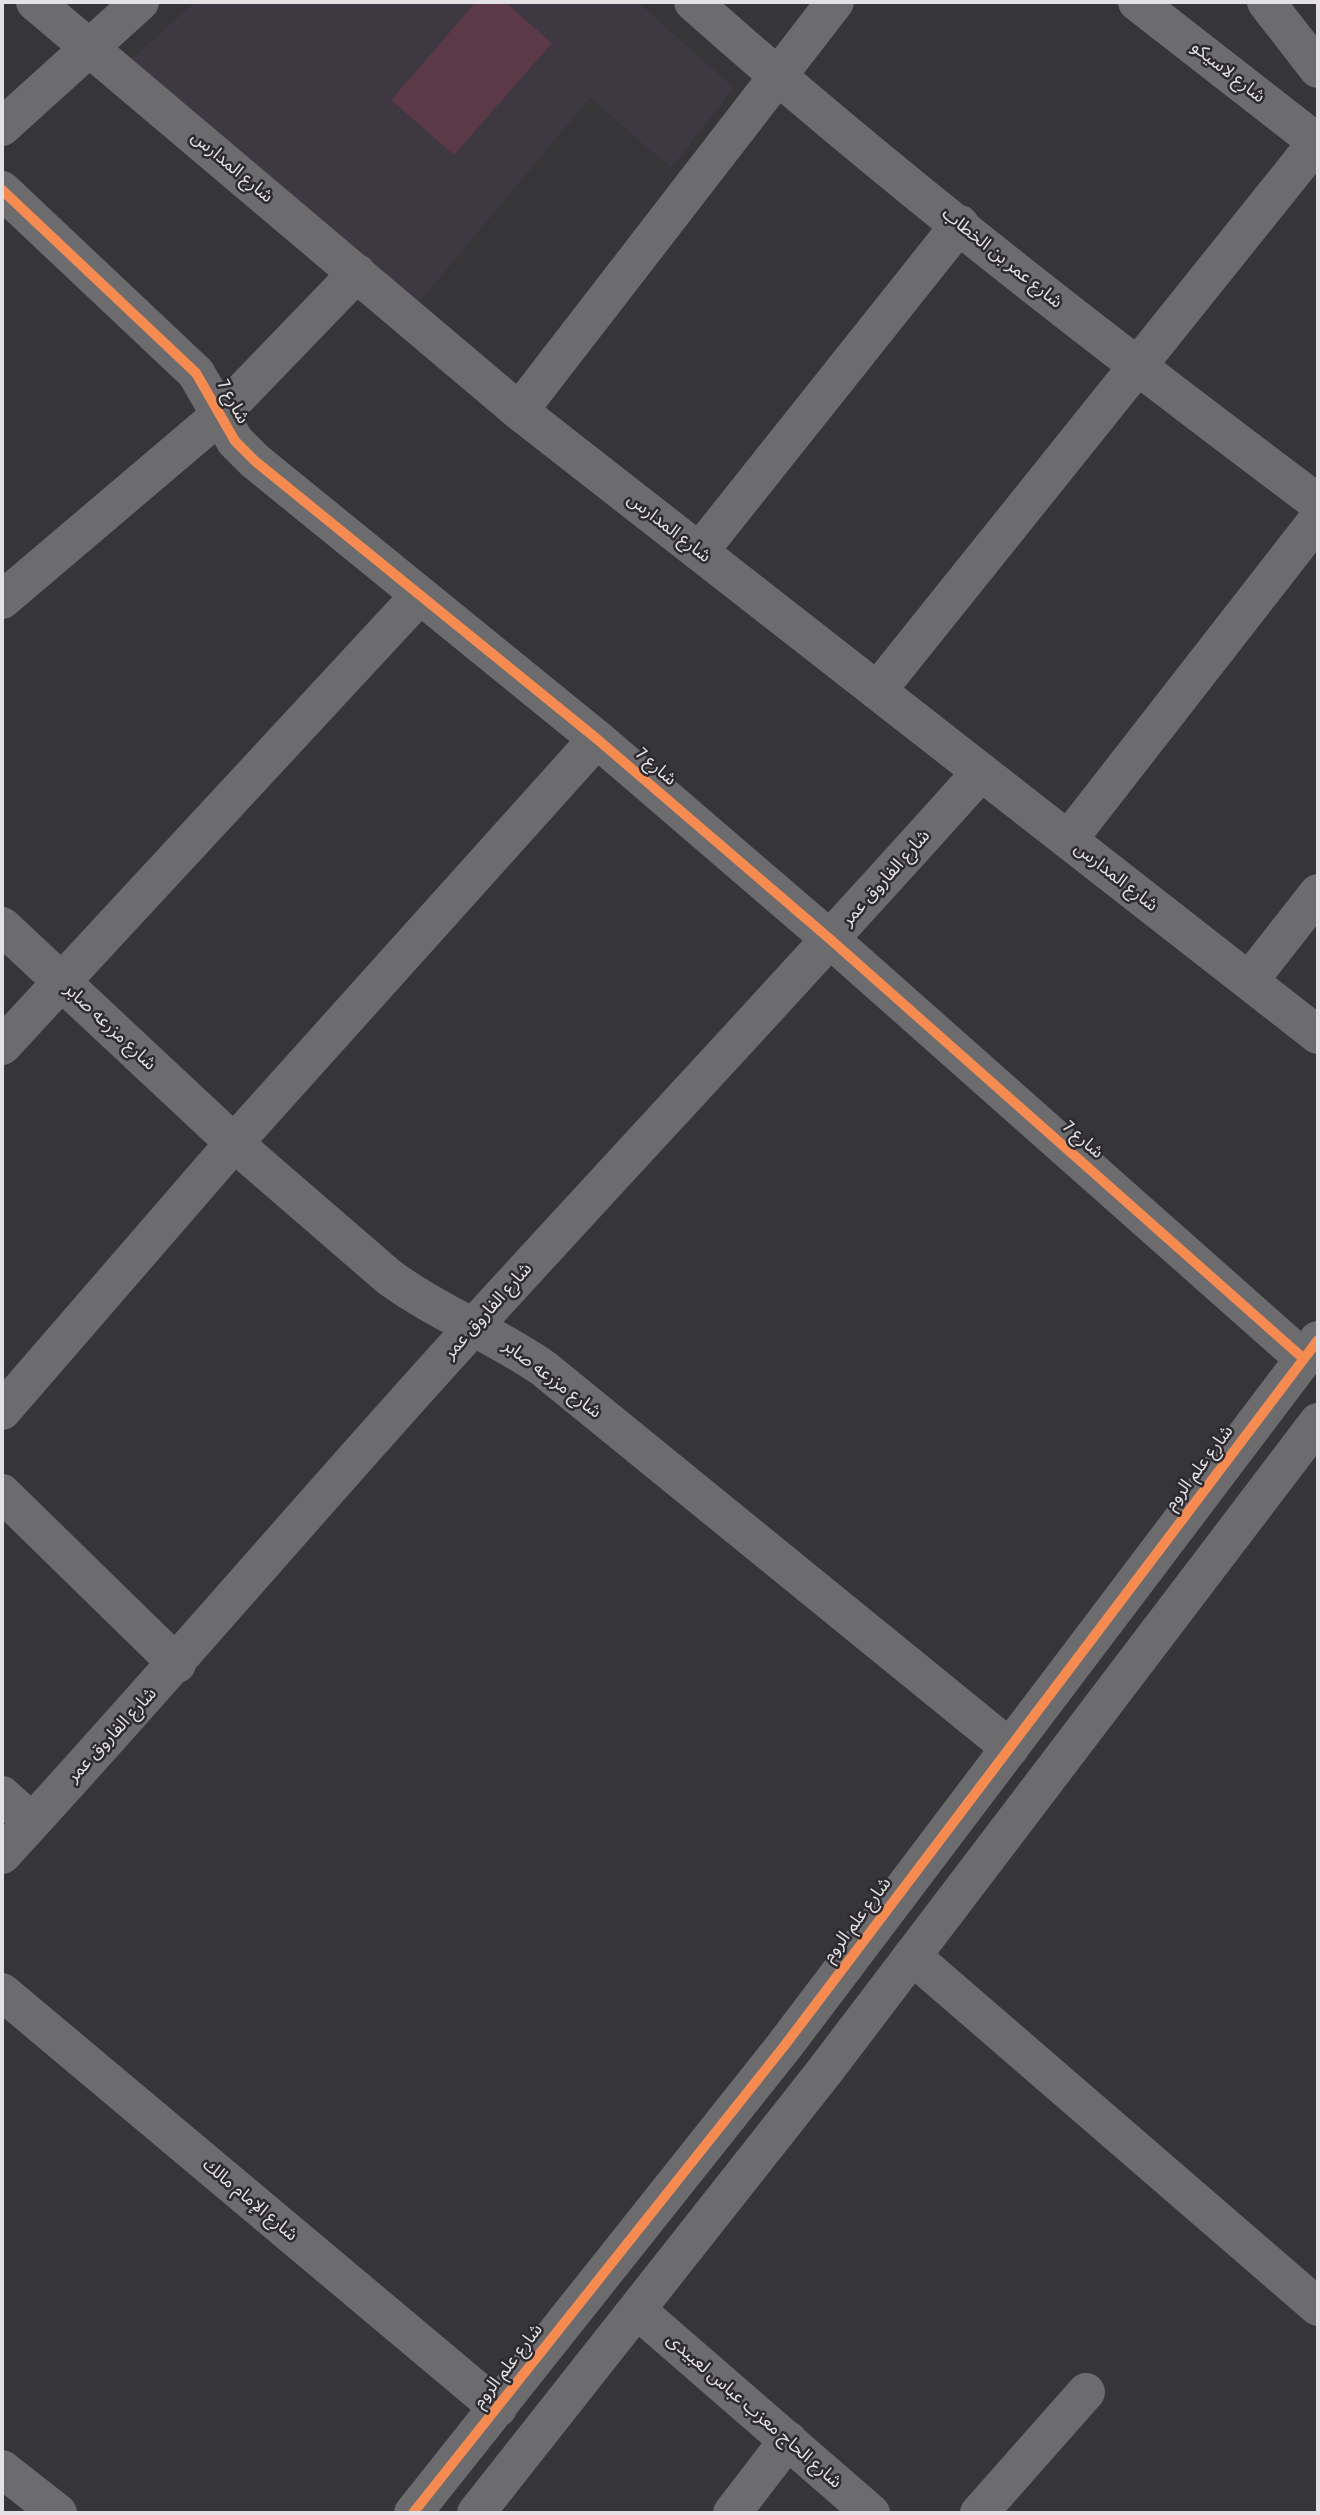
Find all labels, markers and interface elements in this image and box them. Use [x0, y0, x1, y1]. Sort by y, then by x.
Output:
street label: شارع لاسيكو [1187, 36, 1269, 108]
street label: شارع المدارس [187, 126, 277, 208]
street label: شارع عمر بن الخطاب [937, 203, 1067, 313]
street label: شارع 7 [212, 376, 254, 428]
street label: شارع المدارس [623, 489, 715, 567]
street label: شارع 7 [631, 744, 681, 790]
street label: شارع الفاروق عمر [837, 826, 935, 930]
street label: شارع المدارس [1070, 838, 1162, 916]
street label: شارع مزرعه صابر [60, 979, 160, 1075]
street label: شارع 7 [1058, 1117, 1108, 1163]
street label: شارع الفاروق عمر [439, 1259, 537, 1363]
street label: شارع مزرعه صابر [499, 1335, 605, 1423]
street label: شارع علم الروم [1160, 1421, 1238, 1515]
street label: شارع الفاروق عمر [63, 1683, 161, 1787]
street label: شارع علم الروم [818, 1873, 896, 1967]
street label: شارع الإمام مالك [198, 2154, 302, 2246]
street label: شارع علم الروم [468, 2320, 548, 2412]
street label: شارع الحاج معزب عباس لعبيدى [662, 2329, 846, 2493]

